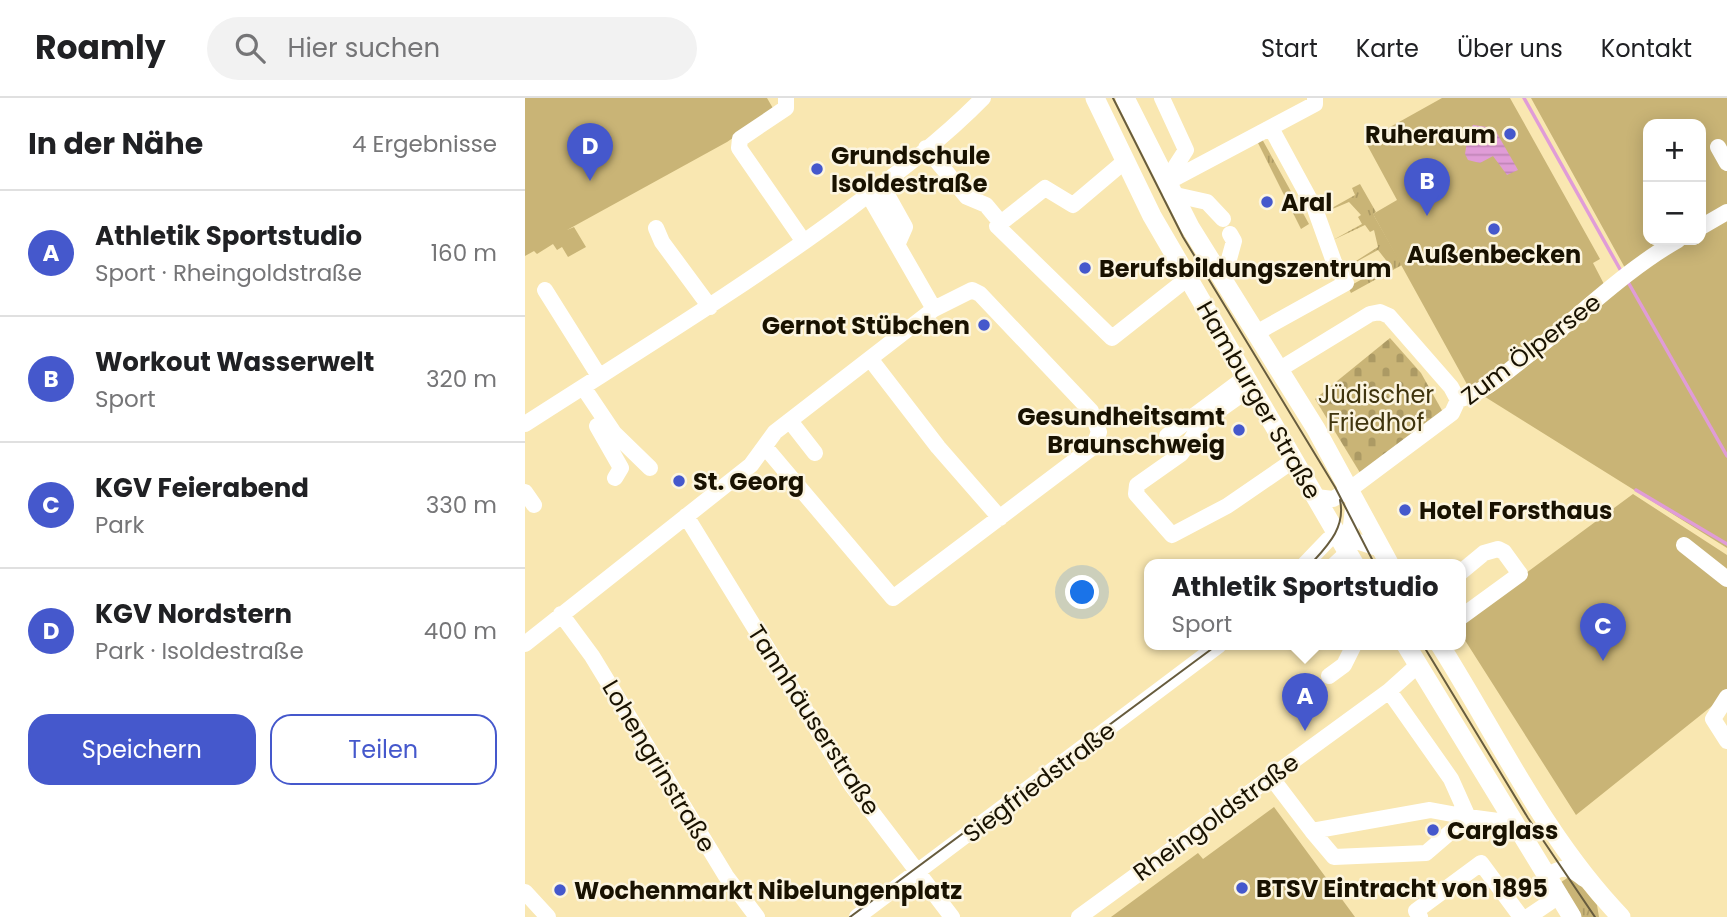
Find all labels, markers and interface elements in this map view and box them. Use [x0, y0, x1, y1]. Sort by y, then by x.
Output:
search box [207, 17, 697, 80]
text: Roamly [35, 24, 165, 71]
icon: search [231, 29, 269, 67]
text: Hier suchen [287, 30, 440, 66]
text: Start [1261, 32, 1318, 65]
text: Karte [1356, 32, 1419, 65]
text: Über uns [1457, 32, 1563, 65]
text: Kontakt [1601, 32, 1692, 65]
place label: Ruheraum [1365, 118, 1496, 151]
map controls [1643, 119, 1706, 245]
button: + [1643, 119, 1706, 182]
text: In der Nähe [28, 122, 203, 165]
pin: D [567, 123, 613, 181]
marker: Ruheraum [1502, 126, 1518, 142]
text: 4 Ergebnisse [352, 128, 497, 160]
place label: Grundschule Isoldestraße [831, 139, 991, 200]
pin: B [1404, 158, 1450, 216]
marker: Grundschule Isoldestraße [809, 161, 825, 177]
button: − [1643, 182, 1706, 245]
place label: Aral [1281, 186, 1332, 219]
marker: Aral [1259, 194, 1275, 210]
text: Athletik Sportstudio [95, 218, 362, 254]
marker: Außenbecken [1486, 221, 1502, 237]
text: A [43, 237, 59, 269]
text: 160 m [431, 237, 497, 269]
place label: Außenbecken [1407, 238, 1581, 271]
place label: Berufsbildungszentrum [1099, 252, 1391, 285]
text: Sport · Rheingoldstraße [95, 257, 362, 289]
marker: Berufsbildungszentrum [1077, 260, 1093, 276]
street label: Zum Ölpersee [1455, 286, 1607, 412]
street label: Hamburger Straße [1189, 295, 1329, 505]
place label: Gernot Stübchen [762, 309, 970, 342]
marker: Gernot Stübchen [976, 317, 992, 333]
text: Workout Wasserwelt [95, 344, 374, 380]
text: B [43, 363, 59, 395]
text: 320 m [426, 363, 497, 395]
park label: Jüdischer Friedhof [1318, 378, 1434, 439]
text: Sport [95, 383, 156, 415]
place label: Gesundheitsamt Braunschweig [1017, 400, 1225, 461]
marker: Gesundheitsamt Braunschweig [1231, 422, 1247, 438]
place label: St. Georg [693, 465, 804, 498]
text: KGV Feierabend [95, 470, 309, 506]
marker: St. Georg [671, 473, 687, 489]
text: C [42, 489, 60, 521]
text: 330 m [426, 489, 497, 521]
place label: Hotel Forsthaus [1419, 494, 1612, 527]
marker: Hotel Forsthaus [1397, 502, 1413, 518]
text: Park [95, 509, 144, 541]
popup [1144, 559, 1466, 650]
text: Athletik Sportstudio [1171, 569, 1439, 605]
your location [1065, 575, 1099, 609]
text: KGV Nordstern [95, 596, 292, 632]
pin: C [1580, 603, 1626, 661]
text: Sport [1171, 608, 1232, 640]
text: D [43, 615, 59, 647]
text: 400 m [424, 615, 497, 647]
street label: Tannhäuserstraße [740, 618, 888, 822]
text: Park · Isoldestraße [95, 635, 304, 667]
pin: A [1282, 673, 1328, 731]
street label: Lohengrinstraße [595, 674, 723, 858]
button: Speichern [28, 714, 256, 785]
button: Teilen [270, 714, 497, 785]
street label: Siegfriedstraße [956, 714, 1122, 850]
street label: Rheingoldstraße [1126, 746, 1306, 888]
place label: Carglass [1447, 814, 1558, 847]
marker: Carglass [1425, 822, 1441, 838]
place label: BTSV Eintracht von 1895 [1256, 872, 1548, 905]
place label: Wochenmarkt Nibelungenplatz [574, 874, 962, 907]
marker: BTSV Eintracht von 1895 [1234, 880, 1250, 896]
marker: Wochenmarkt Nibelungenplatz [552, 882, 568, 898]

